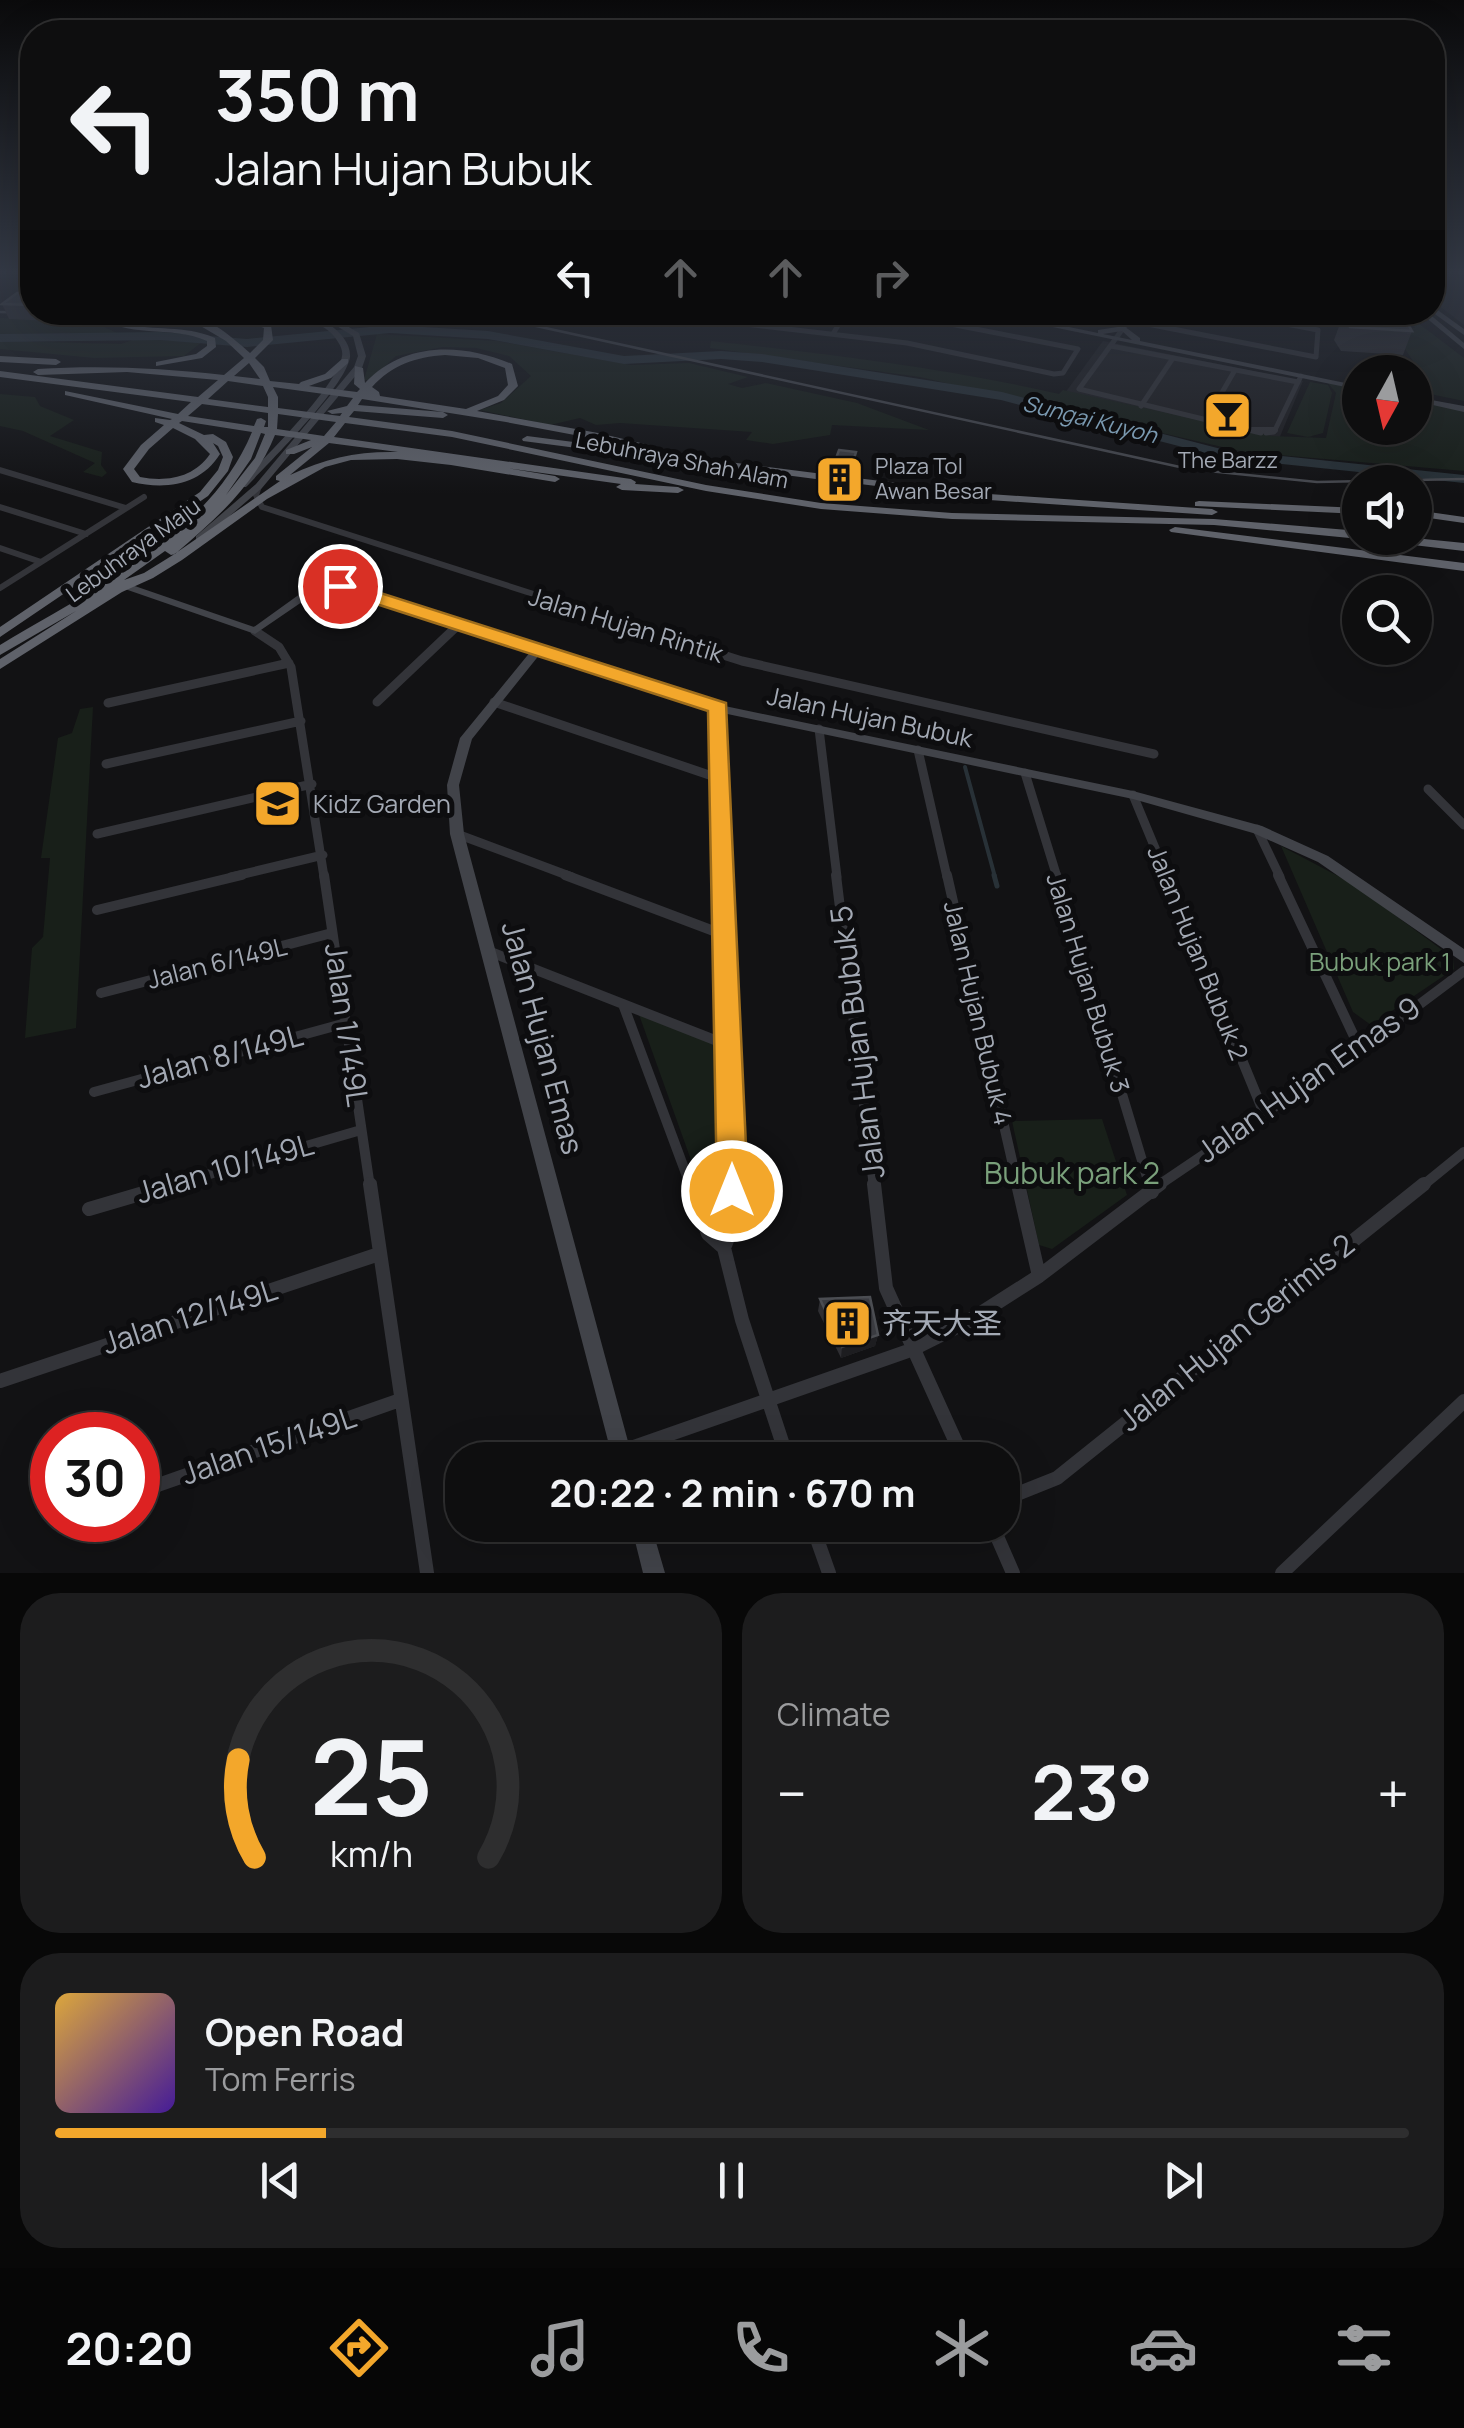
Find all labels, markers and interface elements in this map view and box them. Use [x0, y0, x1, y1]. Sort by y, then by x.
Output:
text: 350 m [215, 46, 420, 142]
icon: left [50, 60, 180, 190]
text: Jalan Hujan Bubuk [215, 137, 592, 199]
icon: left [548, 250, 603, 305]
icon: ahead [653, 250, 708, 305]
icon: ahead [758, 250, 813, 305]
icon: right [863, 250, 918, 305]
north arrow [1342, 355, 1432, 445]
map controls [1342, 355, 1432, 665]
water label: Sungai Kuyoh [1020, 388, 1161, 450]
bar icon: The Barzz [1202, 390, 1254, 442]
street label: Lebuhraya Shah Alam [573, 425, 791, 495]
place label: The Barzz [1178, 445, 1278, 475]
place label: Plaza Tol Awan Besar [875, 451, 992, 506]
building icon: Plaza Tol Awan Besar [814, 453, 866, 505]
button: sound [1342, 465, 1432, 555]
street label: Lebuhraya Maju [60, 491, 206, 609]
pin [298, 544, 383, 629]
icon: arrive [313, 559, 368, 614]
button: search [1342, 575, 1432, 665]
street label: Jalan Hujan Rintik [525, 578, 728, 671]
street label: Jalan Hujan Bubuk [764, 678, 977, 756]
school or university icon: Kidz Garden [252, 778, 304, 830]
place label: Kidz Garden [313, 786, 451, 821]
street label: Jalan Hujan Bubuk 2 [1139, 840, 1257, 1065]
street label: Jalan Hujan Bubuk 3 [1038, 869, 1139, 1097]
street label: Jalan Hujan Bubuk 4 [936, 897, 1021, 1128]
street label: Jalan Hujan Bubuk 5 [819, 903, 894, 1181]
street label: Jalan Hujan Emas [493, 917, 594, 1159]
street label: Jalan 6/149L [143, 928, 291, 997]
street label: Jalan 1/149L [316, 941, 379, 1109]
park label: Bubuk park 1 [1309, 944, 1451, 979]
street label: Jalan Hujan Emas 9 [1188, 986, 1428, 1171]
street label: Jalan 8/149L [132, 1014, 307, 1097]
street label: Jalan 10/149L [131, 1123, 318, 1212]
position arrow [680, 1139, 784, 1243]
park label: Bubuk park 2 [984, 1152, 1160, 1193]
street label: Jalan Hujan Gerimis 2 [1110, 1224, 1363, 1440]
street label: Jalan 12/149L [97, 1268, 282, 1363]
building icon: 齐天大圣 [821, 1298, 873, 1350]
place label: 齐天大圣 [882, 1302, 1002, 1343]
street label: Jalan 15/149L [176, 1396, 361, 1494]
speed limit sign: 30 [30, 1412, 160, 1542]
text: 20:22 · 2 min · 670 m [549, 1466, 916, 1518]
text: Climate [777, 1692, 891, 1736]
text: 25 [310, 1704, 432, 1846]
text: 23° [1031, 1740, 1153, 1843]
text: − [777, 1755, 807, 1831]
text: + [1377, 1755, 1409, 1831]
text: km/h [329, 1829, 413, 1878]
text: Open Road [205, 2005, 404, 2057]
text: Tom Ferris [205, 2057, 356, 2101]
icon: previous [253, 2153, 308, 2208]
icon: pause [704, 2153, 759, 2208]
icon: next [1156, 2153, 1211, 2208]
icon: directions [324, 2313, 394, 2383]
icon: music [525, 2313, 595, 2383]
icon: phone [726, 2313, 796, 2383]
icon: climate [927, 2313, 997, 2383]
icon: car [1128, 2313, 1198, 2383]
icon: filters [1329, 2313, 1399, 2383]
text: 20:20 [65, 2317, 194, 2379]

